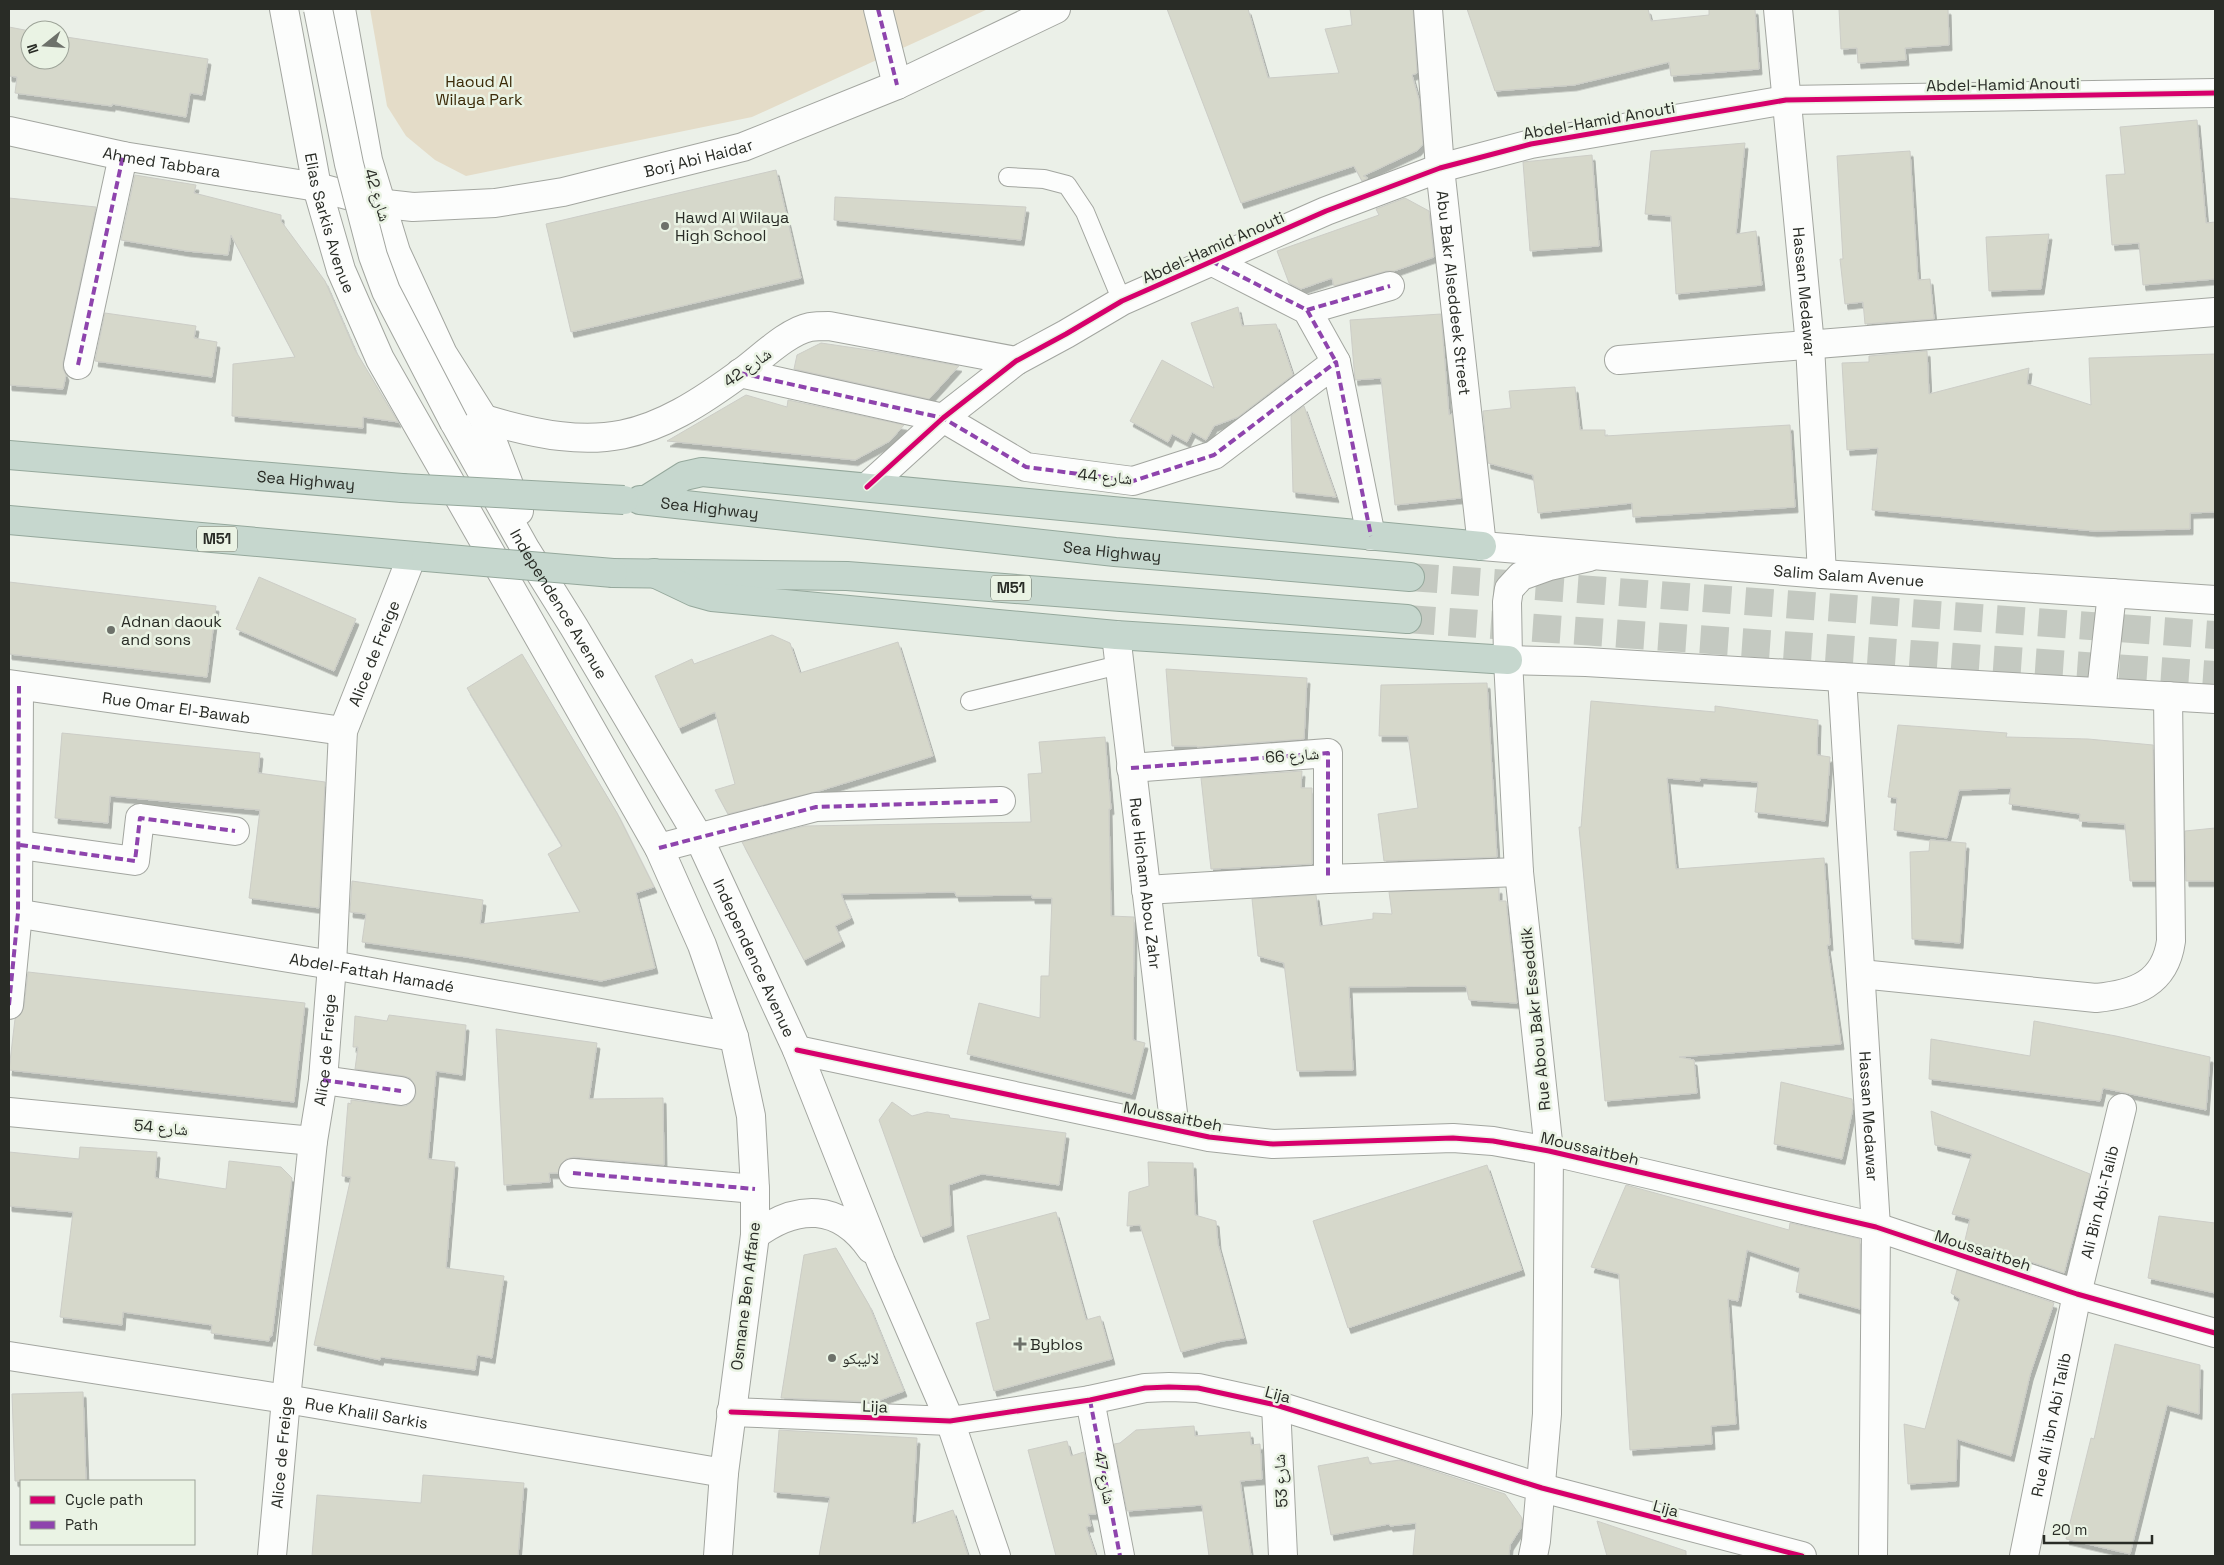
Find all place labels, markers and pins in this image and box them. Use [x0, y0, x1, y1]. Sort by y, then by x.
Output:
place label: Hawd Al Wilaya High School [675, 207, 789, 246]
marker: Hawd Al Wilaya High School [659, 220, 671, 232]
place label: Adnan daouk and sons [121, 611, 222, 650]
marker: Adnan daouk and sons [105, 624, 117, 636]
place label: Byblos [1030, 1334, 1083, 1355]
marker: Byblos [1014, 1338, 1026, 1350]
place label: لاليبكو [842, 1348, 879, 1369]
marker: لاليبكو [826, 1352, 838, 1364]

